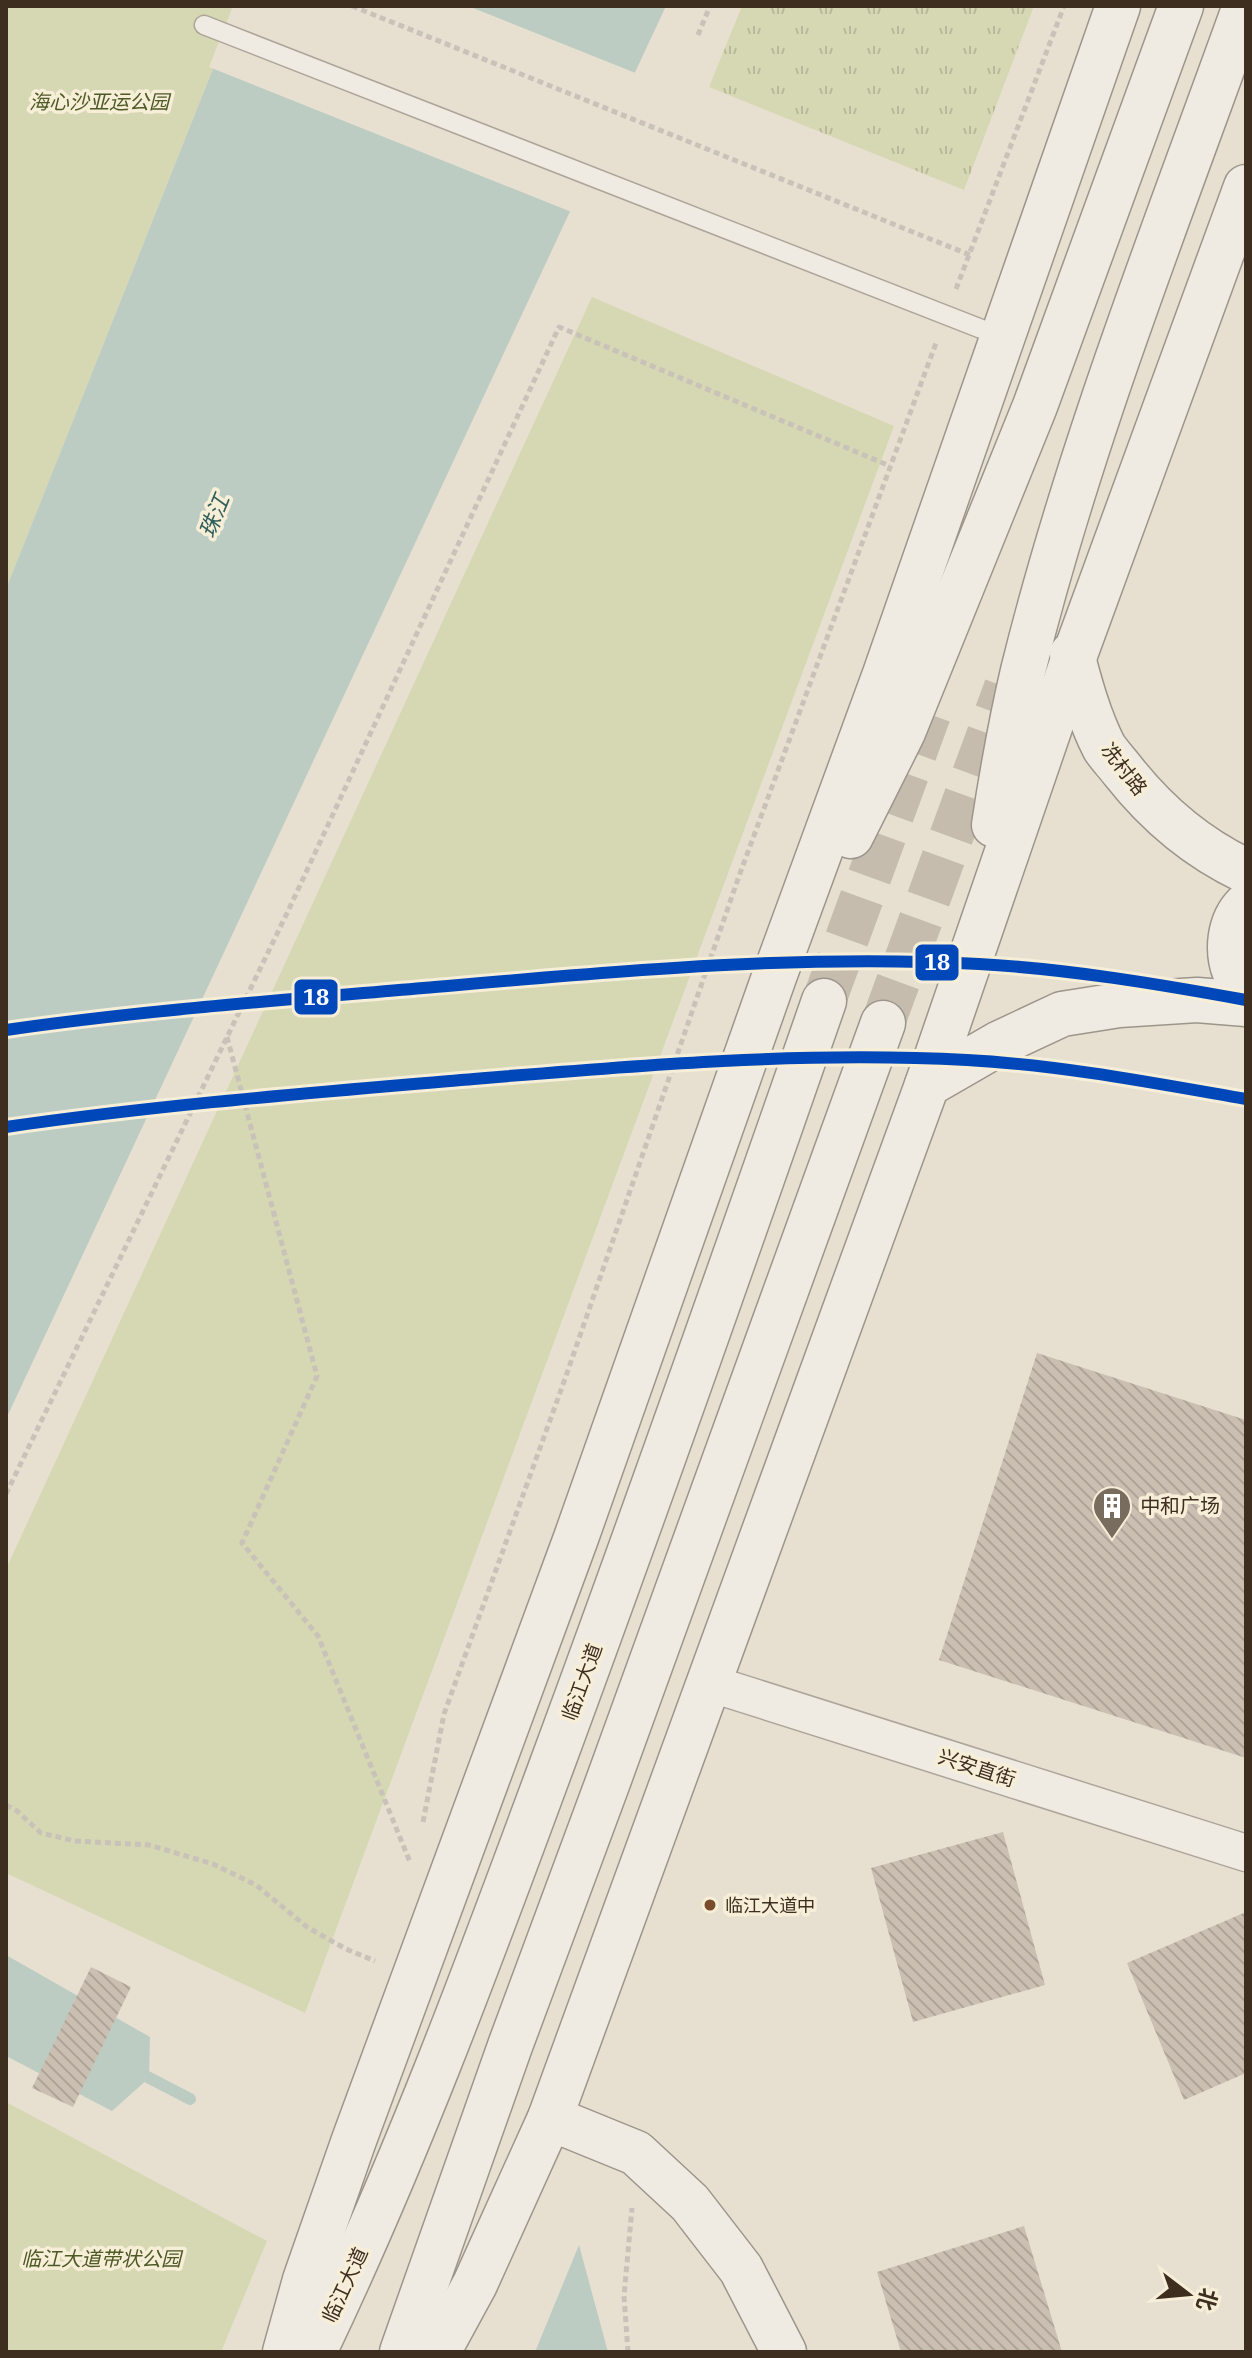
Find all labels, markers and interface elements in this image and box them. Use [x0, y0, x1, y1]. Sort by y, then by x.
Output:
park label: 海心沙亚运公园 [29, 88, 172, 115]
water label: 珠江 [192, 488, 236, 542]
street label: 冼村路 [1095, 737, 1154, 801]
line badge: 18 [914, 943, 960, 982]
text: 18 [924, 947, 950, 976]
line badge: 18 [293, 978, 339, 1016]
text: 18 [303, 982, 329, 1011]
building icon: 中和广场 [1091, 1485, 1133, 1540]
place label: 中和广场 [1140, 1492, 1220, 1519]
street label: 临江大道 [555, 1640, 608, 1724]
street label: 兴安直街 [935, 1742, 1019, 1793]
place label: 临江大道中 [725, 1894, 815, 1917]
marker: 临江大道中 [702, 1897, 718, 1913]
street label: 临江大道 [315, 2243, 374, 2327]
park label: 临江大道带状公园 [21, 2245, 184, 2272]
north arrow [1148, 2254, 1228, 2334]
text: 北 [1191, 2285, 1225, 2314]

